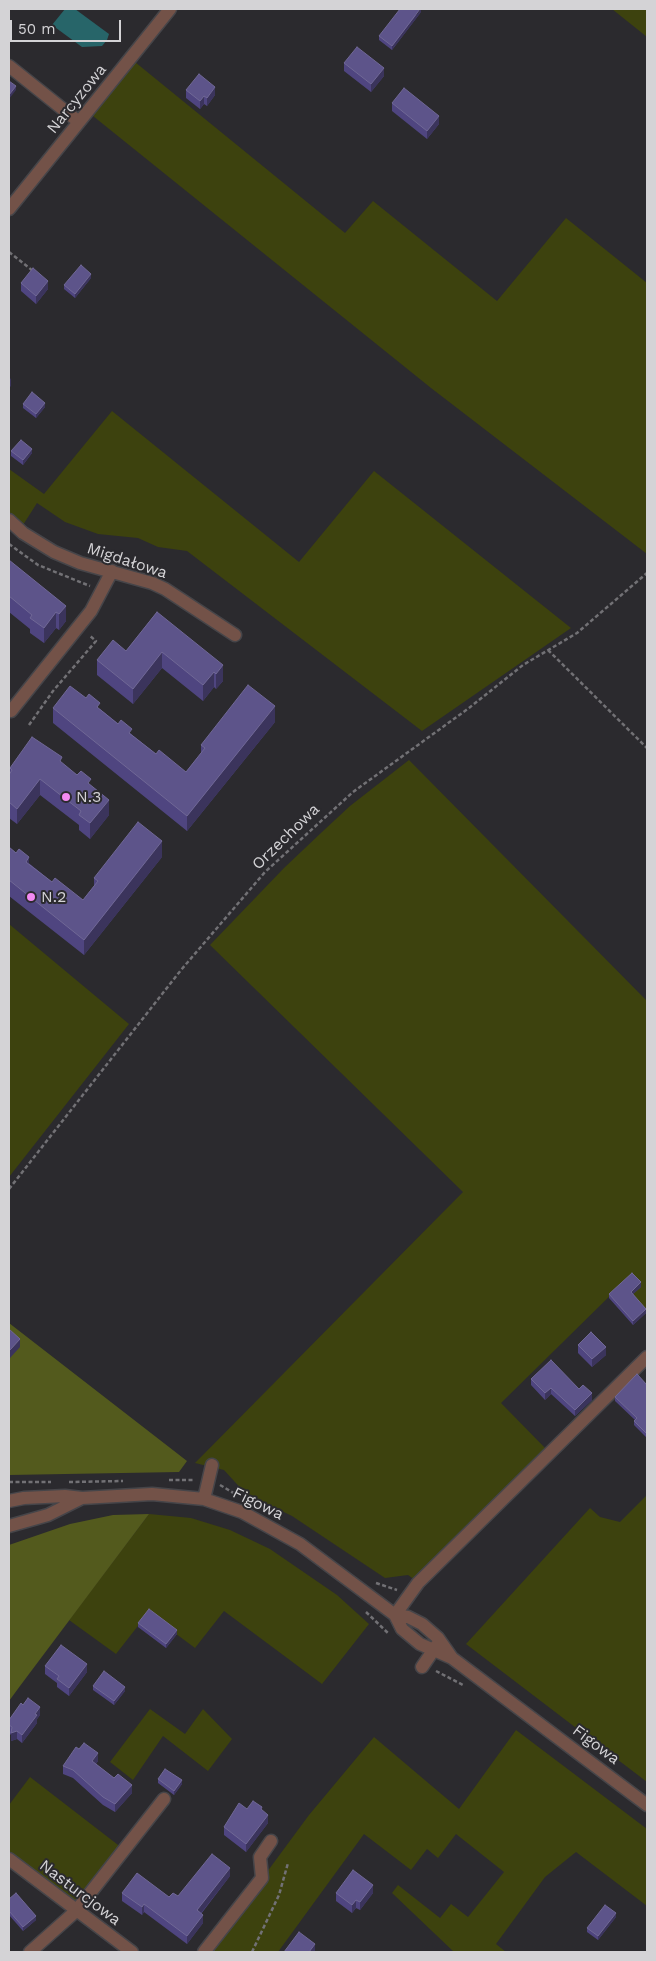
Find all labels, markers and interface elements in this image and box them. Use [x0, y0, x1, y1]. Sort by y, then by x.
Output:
scale bar [12, 10, 124, 42]
text: 50 m [18, 20, 55, 38]
street label: Narcyzowa [43, 60, 111, 138]
street label: Migdałowa [85, 539, 169, 583]
place label: N.3 [76, 787, 101, 807]
marker: N.3 [60, 791, 72, 803]
street label: Orzechowa [248, 800, 324, 874]
place label: N.2 [41, 887, 66, 907]
marker: N.2 [25, 891, 37, 903]
street label: Figowa [229, 1484, 287, 1524]
street label: Figowa [569, 1721, 623, 1769]
street label: Nasturcjowa [36, 1856, 124, 1930]

